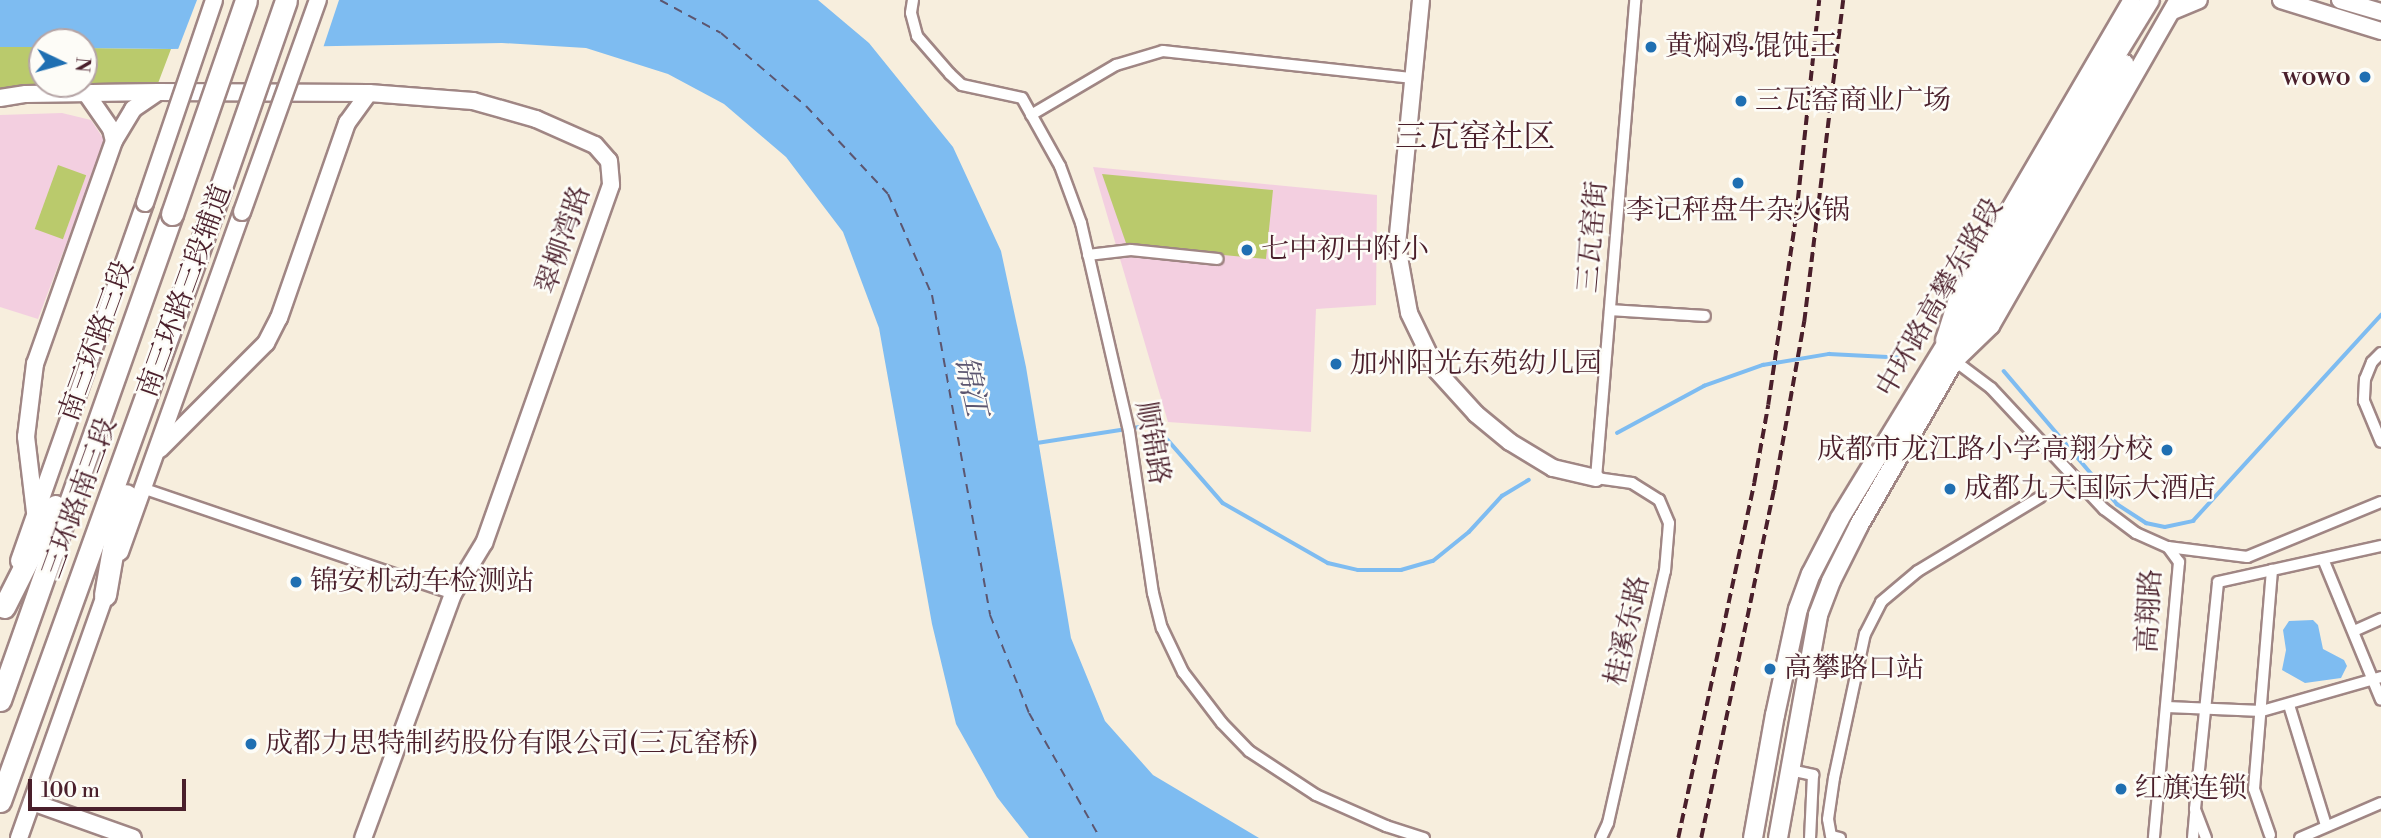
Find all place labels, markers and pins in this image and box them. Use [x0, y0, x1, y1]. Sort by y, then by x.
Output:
place label: 黄焖鸡·馄饨王 [1665, 30, 1838, 64]
marker: 黄焖鸡·馄饨王 [1643, 39, 1659, 55]
place label: wowo [2282, 60, 2351, 94]
marker: wowo [2357, 69, 2373, 85]
place label: 三瓦窑商业广场 [1755, 84, 1951, 118]
marker: 三瓦窑商业广场 [1733, 93, 1749, 109]
marker: 李记秤盘牛杂火锅 [1730, 175, 1746, 191]
place label: 李记秤盘牛杂火锅 [1626, 194, 1850, 228]
place label: 七中初中附小 [1261, 233, 1429, 267]
marker: 七中初中附小 [1239, 242, 1255, 258]
place label: 加州阳光东苑幼儿园 [1350, 347, 1602, 381]
marker: 加州阳光东苑幼儿园 [1328, 356, 1344, 372]
place label: 成都市龙江路小学高翔分校 [1817, 433, 2153, 467]
marker: 成都市龙江路小学高翔分校 [2159, 442, 2175, 458]
place label: 成都九天国际大酒店 [1964, 472, 2216, 506]
marker: 成都九天国际大酒店 [1942, 481, 1958, 497]
place label: 锦安机动车检测站 [310, 565, 534, 599]
marker: 锦安机动车检测站 [288, 574, 304, 590]
place label: 高攀路口站 [1784, 652, 1924, 686]
marker: 高攀路口站 [1762, 661, 1778, 677]
place label: 成都力思特制药股份有限公司(三瓦窑桥) [265, 727, 758, 761]
marker: 成都力思特制药股份有限公司(三瓦窑桥) [243, 736, 259, 752]
place label: 红旗连锁 [2135, 772, 2247, 806]
marker: 红旗连锁 [2113, 781, 2129, 797]

